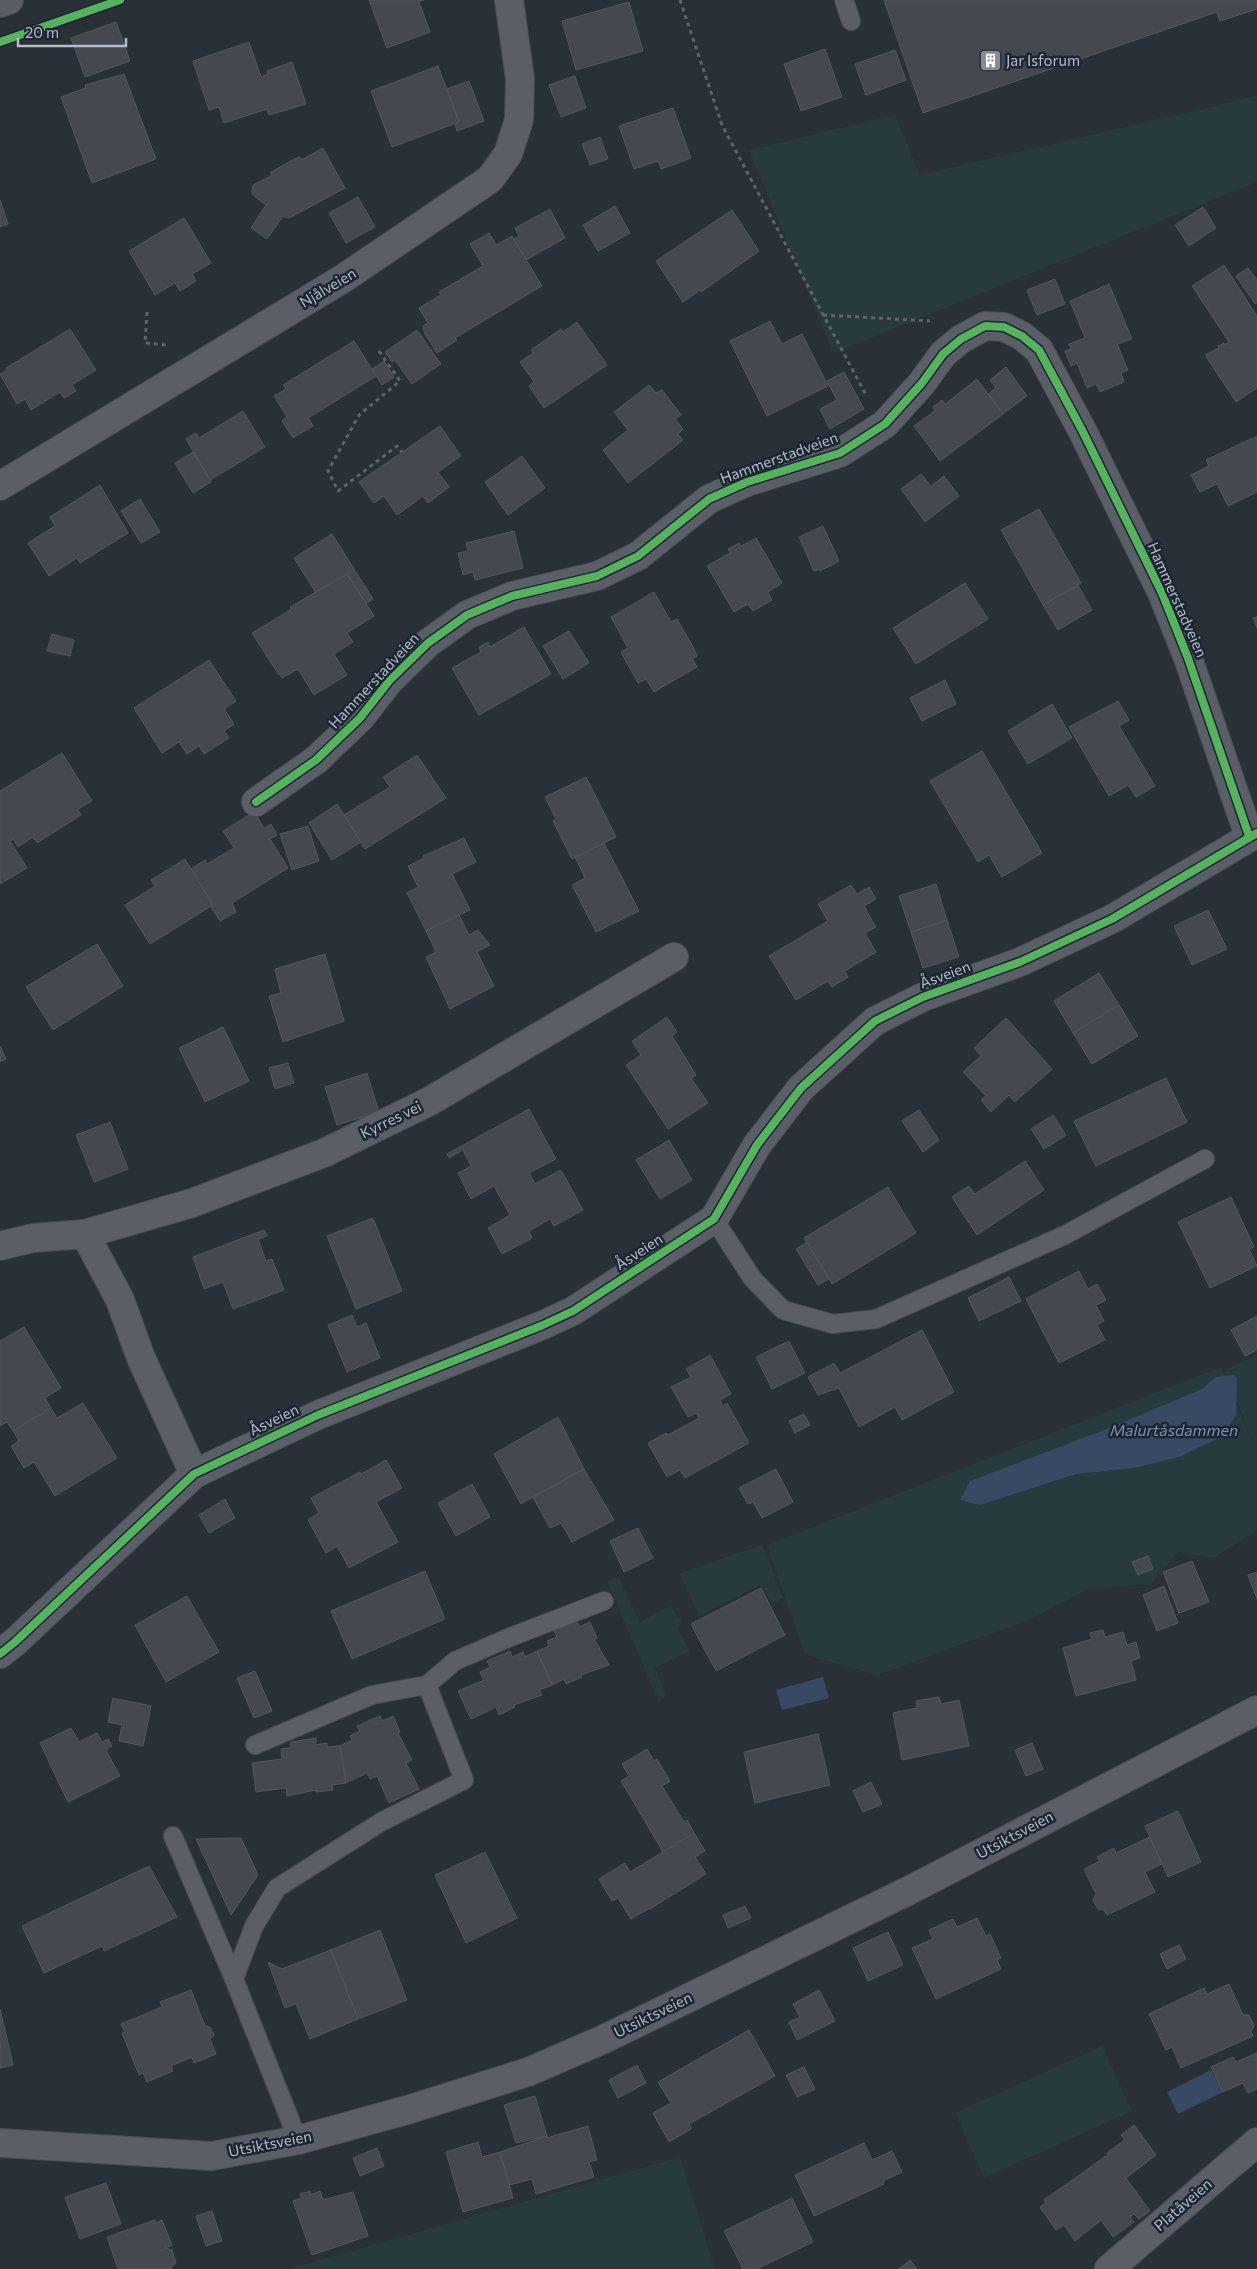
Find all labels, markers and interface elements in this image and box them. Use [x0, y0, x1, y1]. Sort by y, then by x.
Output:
scale bar [18, 15, 125, 47]
text: 20 m [25, 23, 59, 41]
building icon: Jar Isforum [978, 49, 1002, 73]
place label: Jar Isforum [1006, 51, 1080, 69]
street label: Njålveien [296, 263, 359, 311]
street label: Hammerstadveien [717, 427, 840, 487]
street label: Hammerstadveien [1144, 539, 1211, 660]
street label: Hammerstadveien [324, 629, 422, 732]
street label: Åsveien [916, 956, 973, 992]
street label: Kyrres vei [357, 1097, 424, 1142]
street label: Åsveien [611, 1228, 665, 1273]
street label: Åsveien [245, 1399, 301, 1439]
water label: Malurtåsdammen [1110, 1420, 1238, 1439]
street label: Utsiktsveien [973, 1806, 1056, 1862]
street label: Utsiktsveien [611, 1988, 694, 2041]
street label: Utsiktsveien [227, 2126, 313, 2160]
street label: Platåveien [1150, 2174, 1215, 2234]

